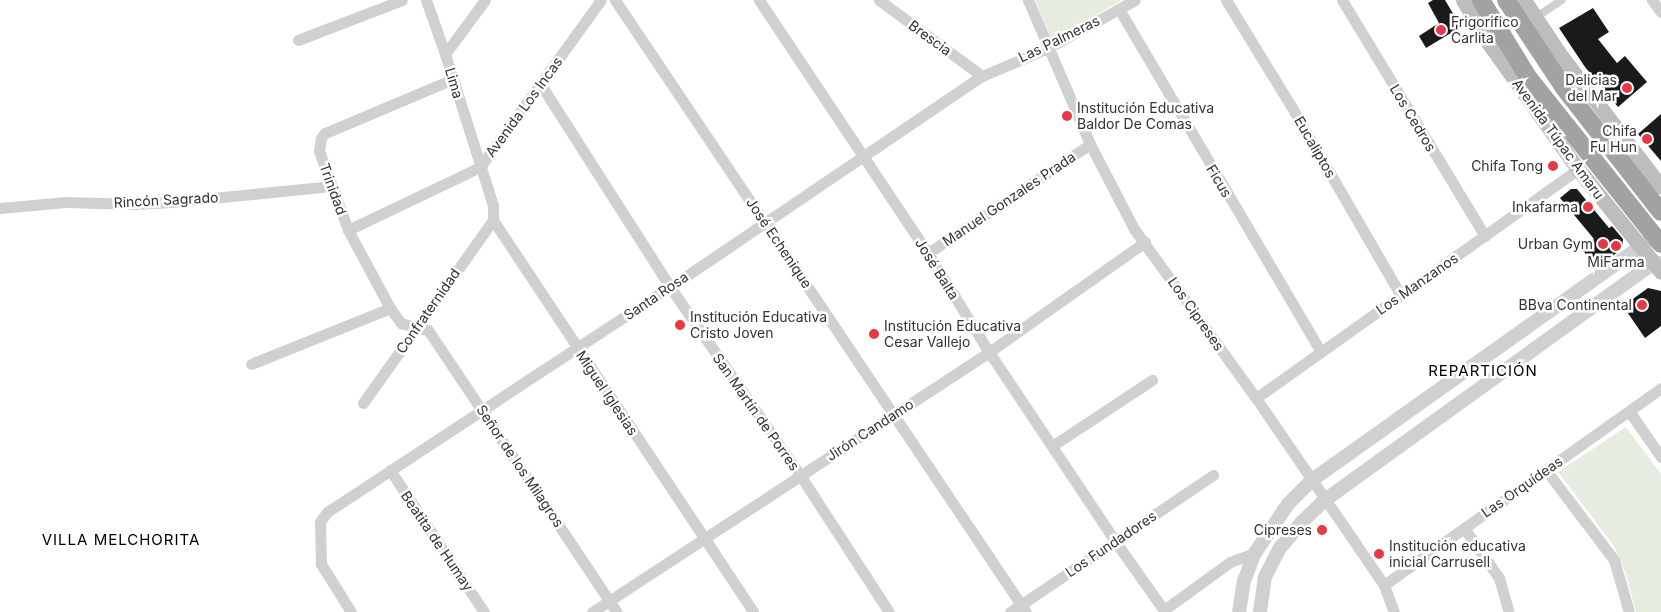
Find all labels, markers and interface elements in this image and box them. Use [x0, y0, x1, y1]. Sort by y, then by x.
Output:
street label: Las Palmeras [1016, 12, 1102, 66]
place label: Frigorifico Carlita [1451, 14, 1519, 46]
street label: Brescia [905, 17, 955, 59]
marker: Frigorifico Carlita [1435, 24, 1447, 36]
street label: Avenida Los Incas [482, 54, 566, 160]
street label: Lima [441, 66, 467, 100]
place label: Delicias del Mar [1565, 72, 1617, 104]
street label: Avenida Túpac Amaru [1509, 76, 1607, 202]
street label: Los Cedros [1386, 81, 1440, 155]
marker: Delicias del Mar [1621, 82, 1633, 94]
place label: Institución Educativa Baldor De Comas [1077, 100, 1214, 132]
marker: Institución Educativa Baldor De Comas [1061, 110, 1073, 122]
street label: Eucaliptos [1291, 113, 1339, 181]
place label: Chifa Fu Hun [1590, 123, 1637, 156]
marker: Chifa Fu Hun [1641, 133, 1653, 145]
street label: Manuel Gonzales Prada [939, 148, 1079, 250]
place label: Chifa Tong [1471, 158, 1543, 174]
marker: Chifa Tong [1547, 160, 1559, 172]
street label: Trinidad [316, 161, 350, 217]
street label: Ficus [1203, 162, 1235, 200]
street label: Rincón Sagrado [113, 189, 219, 211]
street label: José Echenique [743, 195, 815, 291]
place label: Inkafarma [1512, 199, 1578, 215]
marker: Inkafarma [1582, 201, 1594, 213]
street label: José Balta [912, 235, 962, 303]
place label: Urban Gym [1518, 236, 1593, 252]
marker: Urban Gym [1597, 238, 1609, 250]
marker: MiFarma [1610, 240, 1622, 252]
street label: Los Manzanos [1373, 250, 1461, 318]
place label: MiFarma [1587, 254, 1645, 270]
street label: Confraternidad [392, 265, 464, 357]
street label: Santa Rosa [621, 268, 691, 324]
street label: Los Cipreses [1164, 274, 1228, 354]
place label: BBva Continental [1519, 297, 1632, 313]
marker: BBva Continental [1636, 299, 1648, 311]
place label: Institución Educativa Cristo Joven [690, 309, 827, 342]
place label: Institución Educativa Cesar Vallejo [884, 318, 1021, 351]
marker: Institución Educativa Cristo Joven [674, 319, 686, 331]
marker: Institución Educativa Cesar Vallejo [868, 328, 880, 340]
street label: Miguel Iglesias [573, 348, 641, 438]
street label: San Martín de Porres [709, 350, 803, 474]
district label: REPARTICIÓN [1427, 362, 1539, 380]
street label: Jirón Candamo [823, 396, 917, 464]
street label: Señor de los Milagros [473, 402, 567, 530]
street label: Las Orquídeas [1478, 453, 1566, 521]
street label: Beatita de Humay [397, 488, 477, 594]
street label: Los Fundadores [1062, 507, 1160, 581]
place label: Cipreses [1254, 522, 1312, 538]
marker: Cipreses [1316, 524, 1328, 536]
district label: VILLA MELCHORITA [40, 531, 202, 549]
place label: Institución educativa inicial Carrusell [1389, 538, 1526, 570]
marker: Institución educativa inicial Carrusell [1373, 548, 1385, 560]

